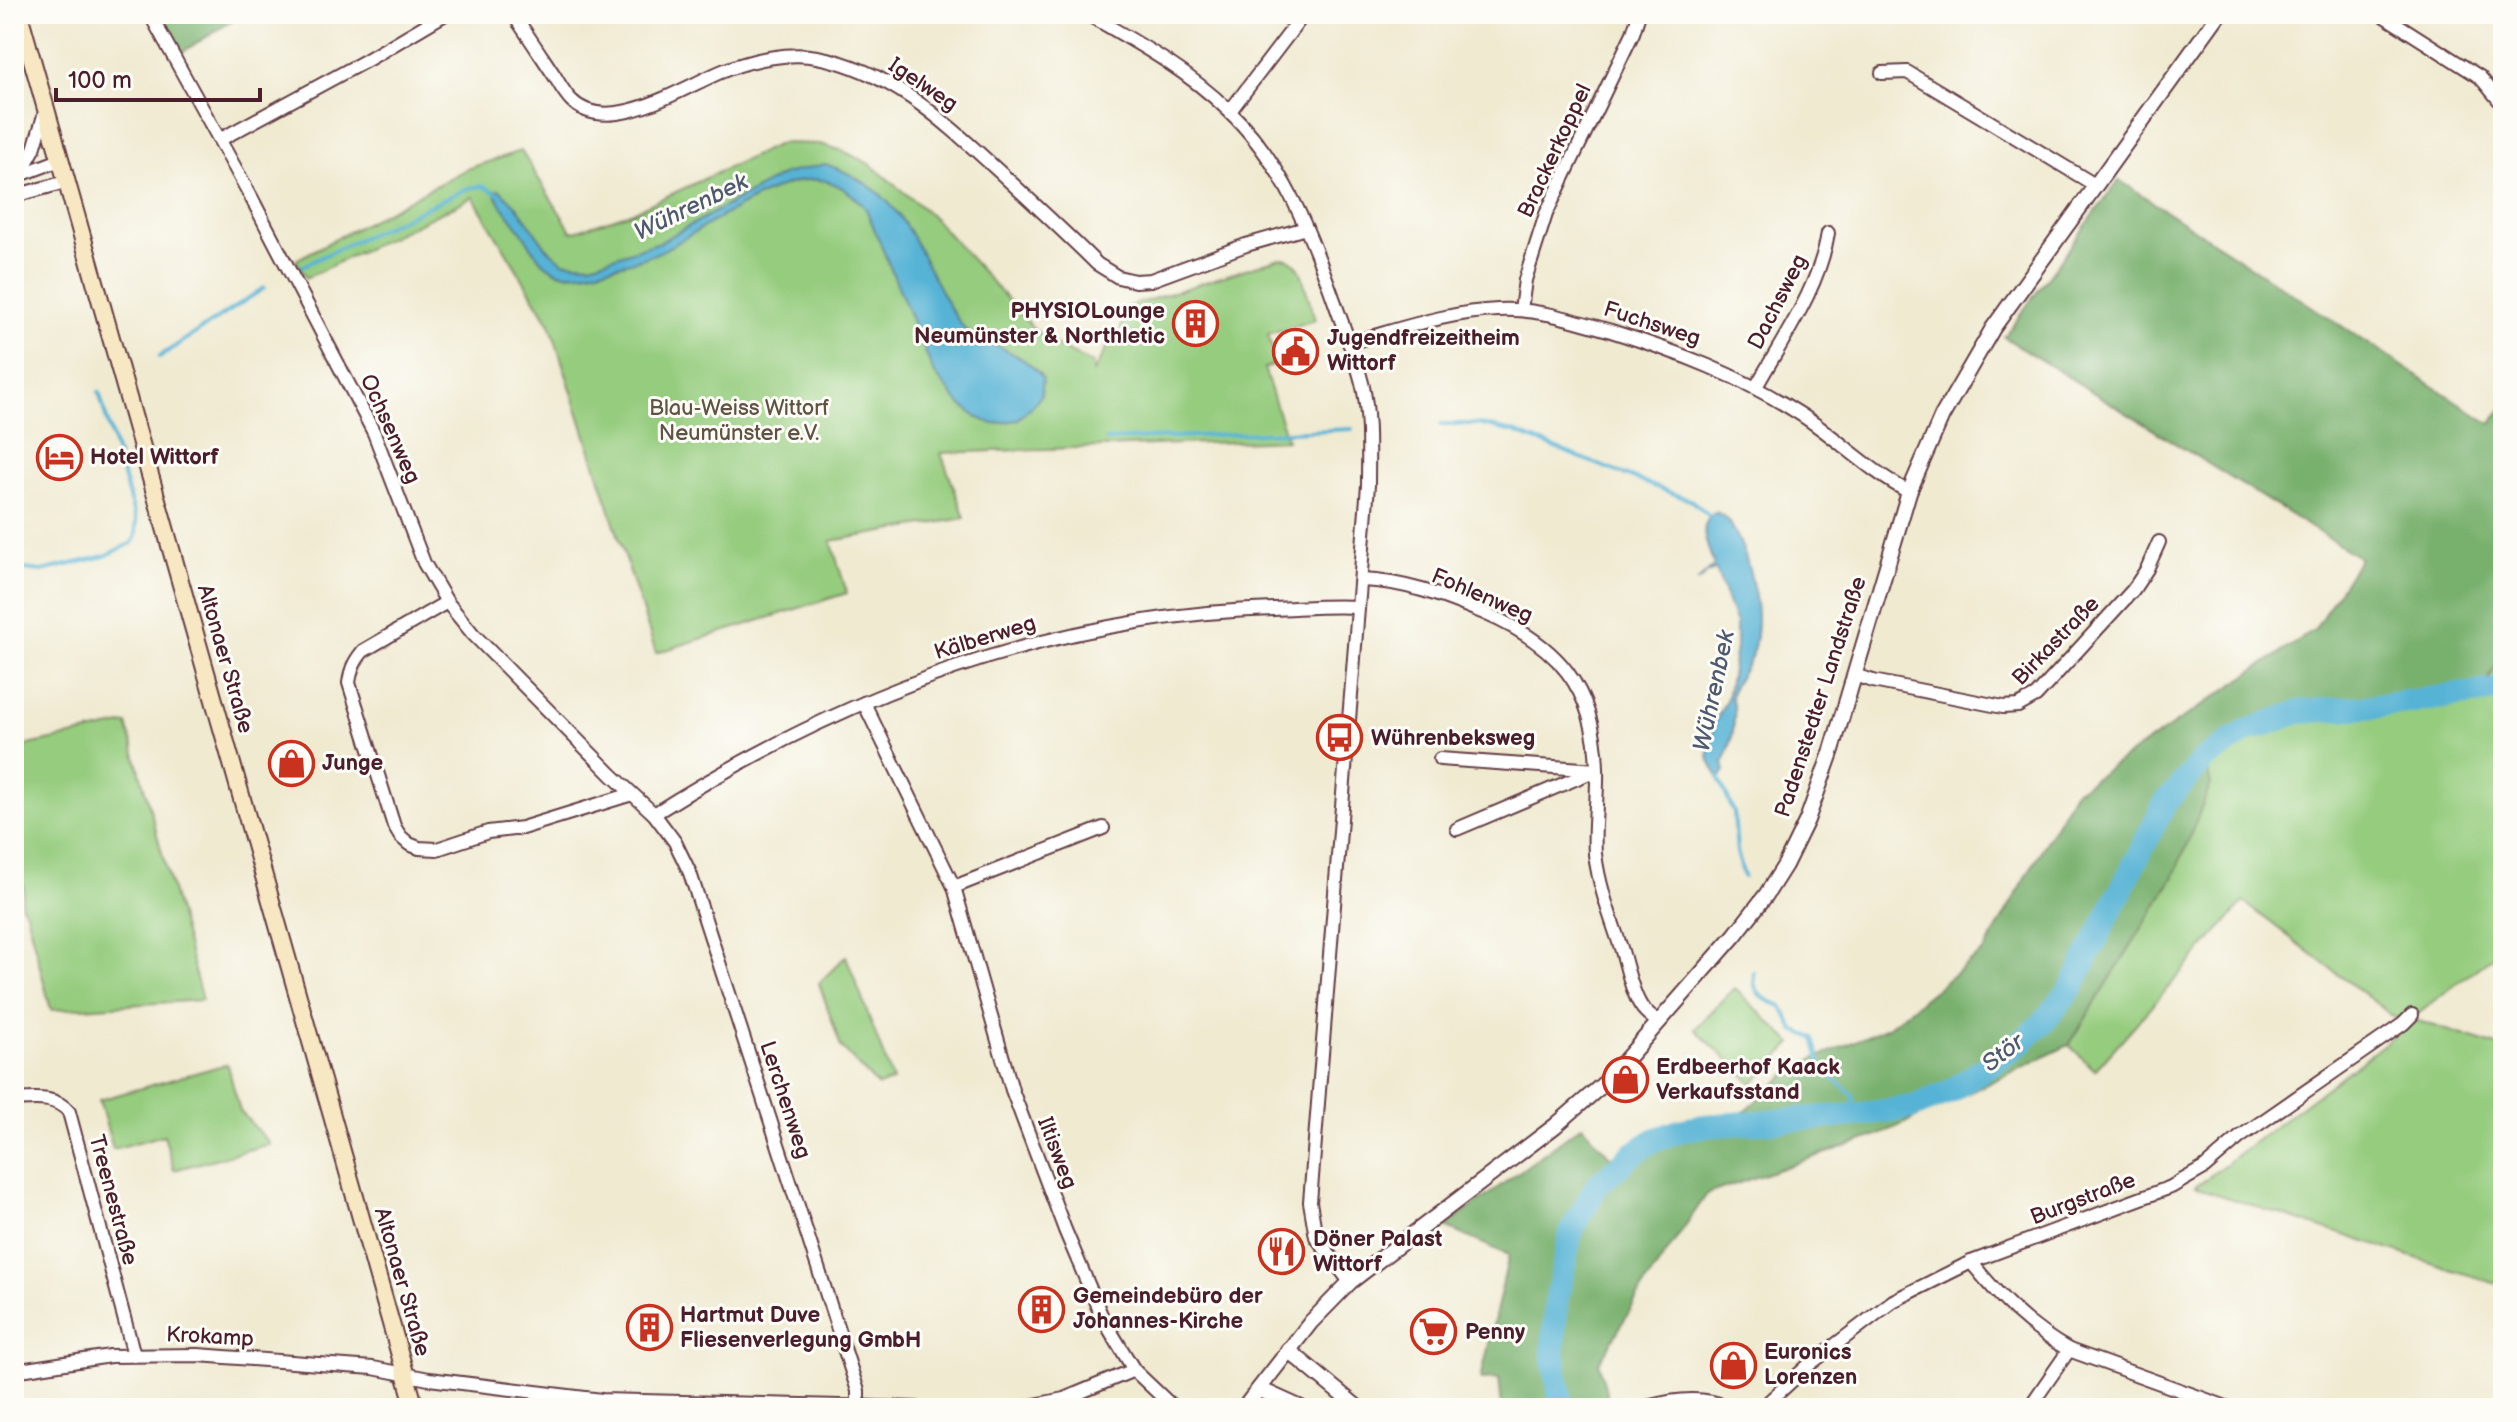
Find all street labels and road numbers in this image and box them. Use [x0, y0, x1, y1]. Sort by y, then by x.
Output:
street label: Igelweg [883, 52, 963, 118]
street label: Brackerkoppel [1512, 80, 1598, 222]
street label: Dachsweg [1743, 250, 1813, 354]
street label: Fuchsweg [1600, 296, 1704, 352]
street label: Ochsenweg [354, 370, 426, 488]
street label: Fohlenweg [1427, 563, 1537, 629]
street label: Padenstedter Landstraße [1769, 573, 1873, 821]
street label: Altonaer Straße [191, 581, 259, 737]
street label: Birkastraße [2007, 591, 2105, 691]
street label: Kälberweg [931, 610, 1039, 666]
street label: Lerchenweg [753, 1038, 817, 1162]
street label: Iltisweg [1031, 1113, 1083, 1193]
street label: Treenestraße [83, 1132, 143, 1268]
street label: Burgstraße [2027, 1167, 2139, 1231]
street label: Altonaer Straße [368, 1204, 436, 1360]
street label: Krokamp [165, 1321, 255, 1353]

